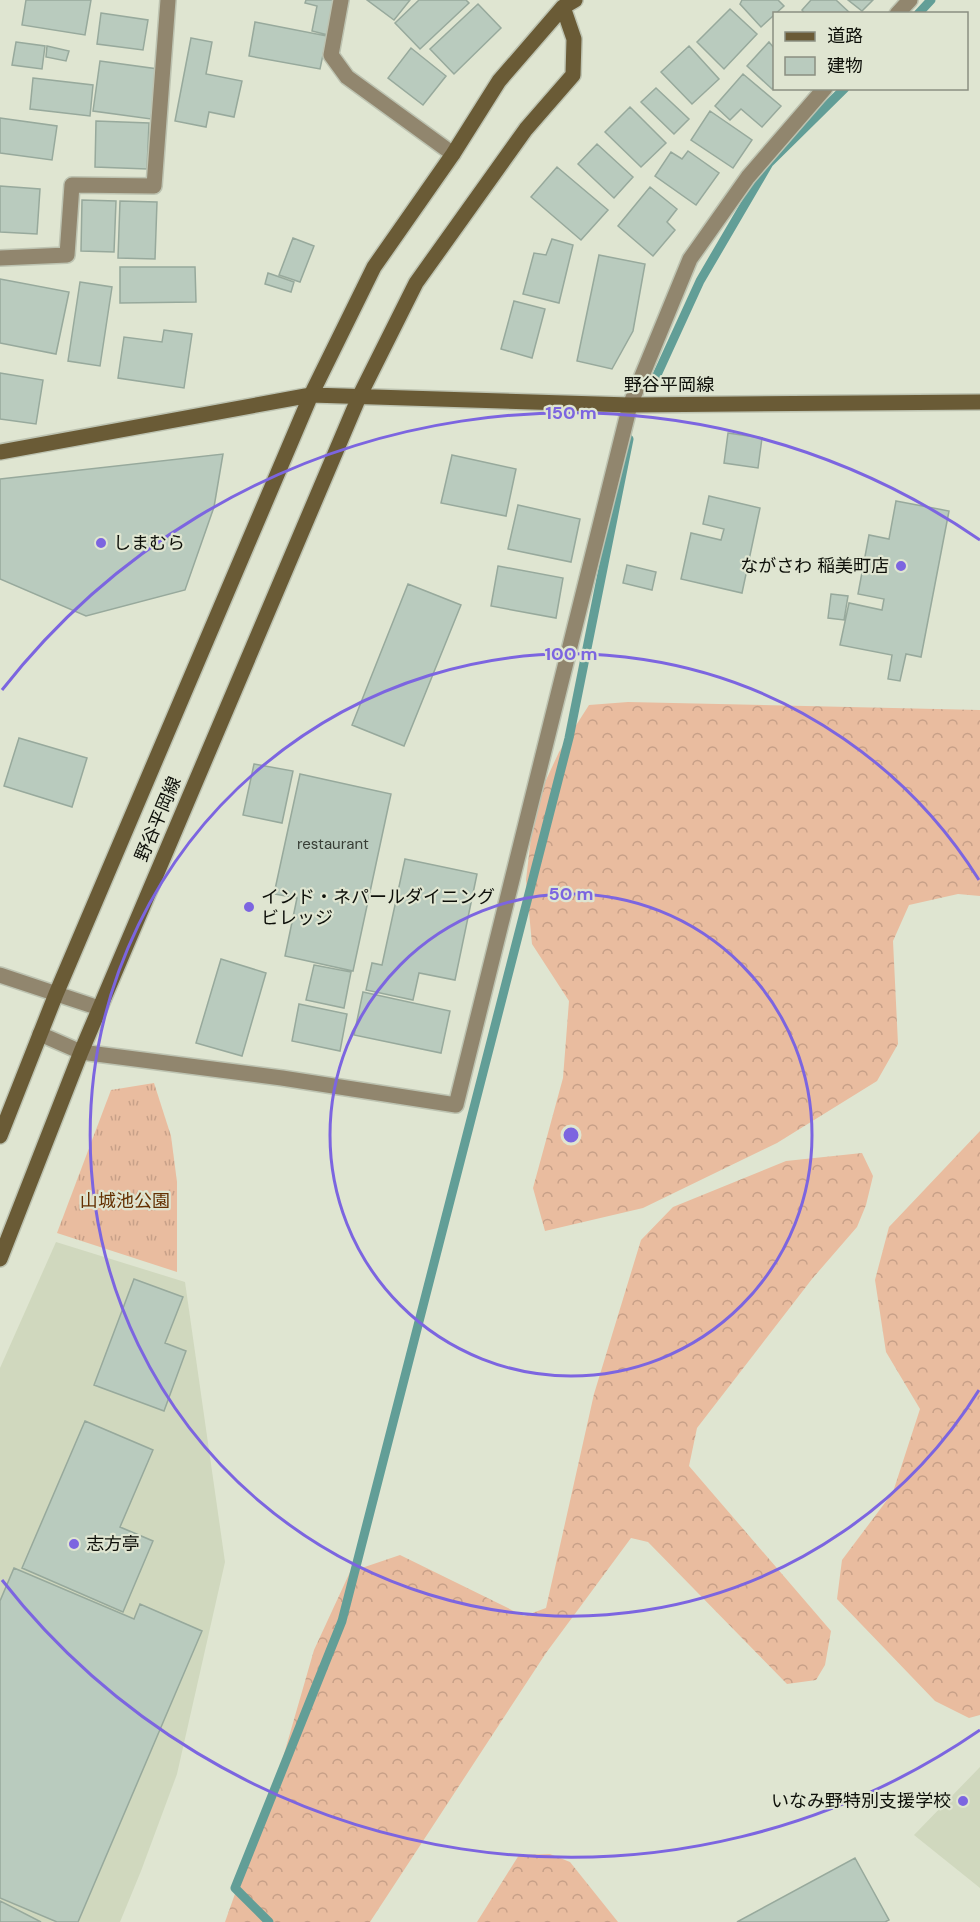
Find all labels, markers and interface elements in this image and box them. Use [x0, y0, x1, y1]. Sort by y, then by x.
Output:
legend [773, 12, 968, 90]
text: 道路 [827, 24, 863, 48]
text: 建物 [827, 54, 863, 78]
street label: 野谷平岡線 [624, 373, 714, 397]
text: 150 m [545, 401, 597, 425]
place label: しまむら [113, 531, 185, 555]
marker: しまむら [94, 536, 108, 550]
place label: ながさわ 稲美町店 [740, 554, 889, 578]
marker: ながさわ 稲美町店 [894, 559, 908, 573]
text: 100 m [544, 642, 598, 666]
street label: 野谷平岡線 [129, 773, 187, 865]
house number: restaurant [297, 834, 369, 854]
text: 50 m [548, 882, 594, 906]
place label: インド・ネパールダイニング ビレッジ [261, 885, 495, 930]
marker: インド・ネパールダイニング ビレッジ [242, 900, 256, 914]
centre of rings [561, 1125, 581, 1145]
park label: 山城池公園 [80, 1189, 170, 1213]
place label: 志方亭 [86, 1532, 140, 1556]
marker: 志方亭 [67, 1537, 81, 1551]
place label: いなみ野特別支援学校 [771, 1789, 951, 1813]
marker: いなみ野特別支援学校 [956, 1794, 970, 1808]

